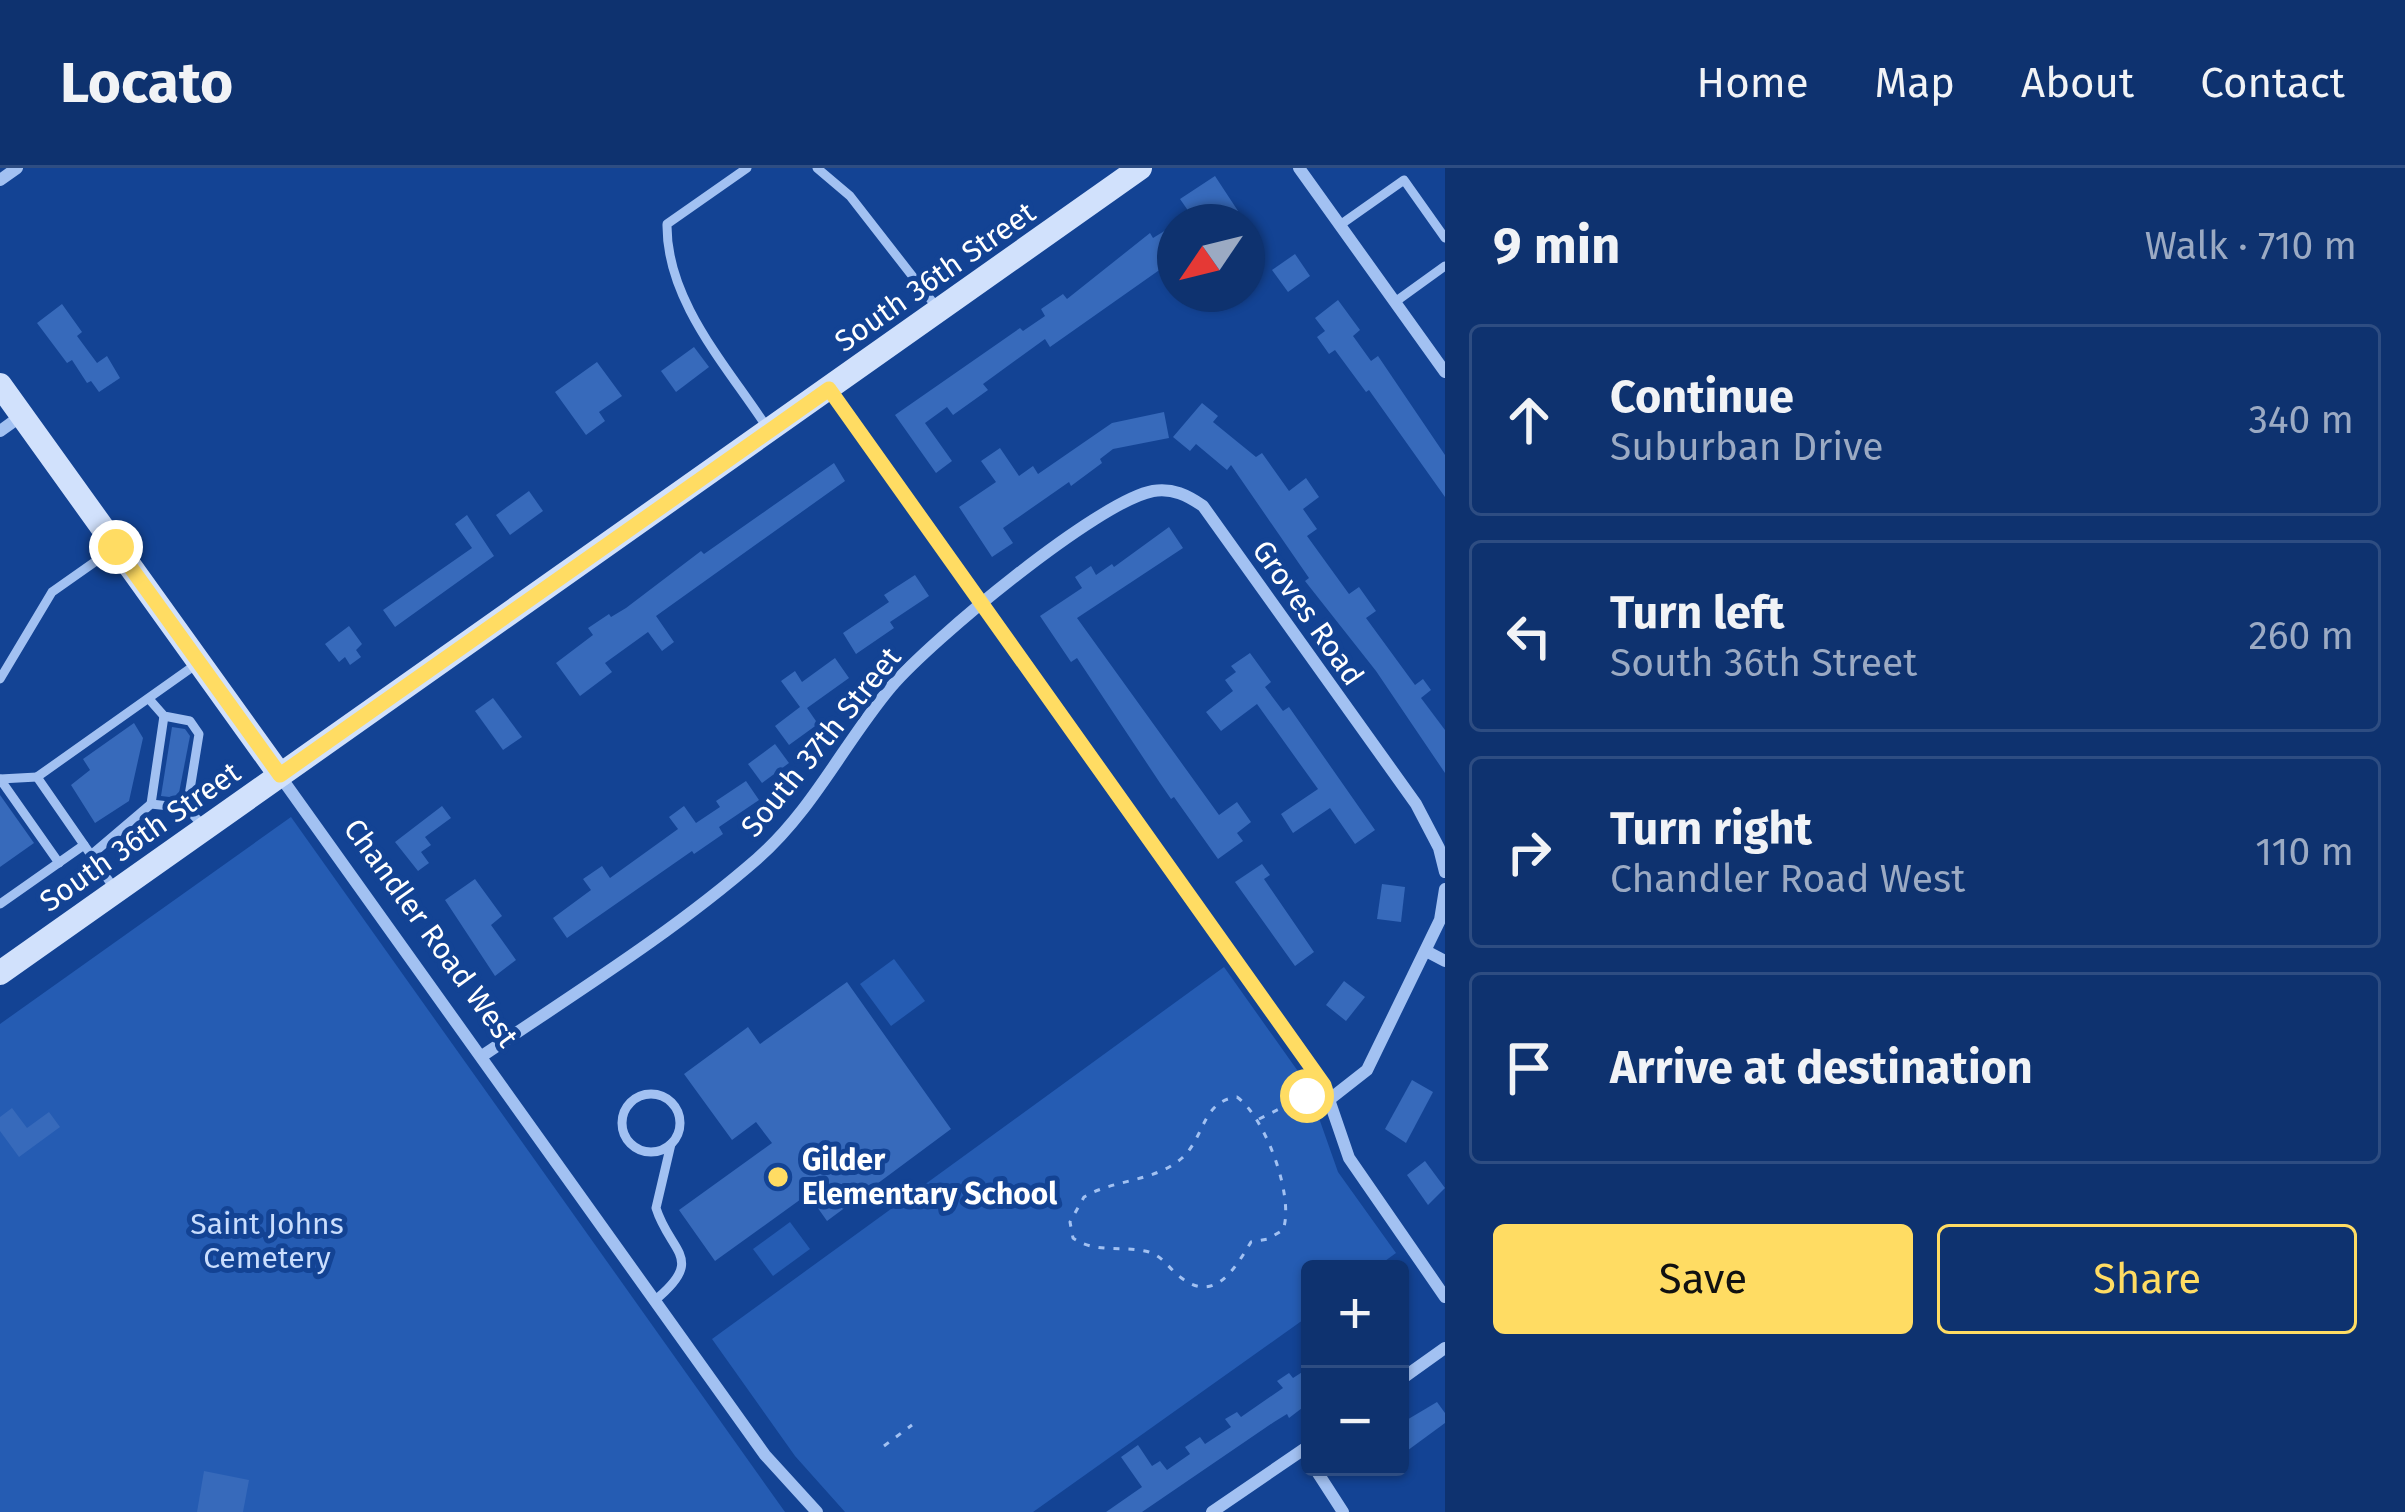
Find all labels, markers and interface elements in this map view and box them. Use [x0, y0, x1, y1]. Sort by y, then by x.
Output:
text: Locato [60, 49, 233, 117]
text: Home [1697, 58, 1809, 108]
text: Map [1875, 58, 1955, 108]
text: About [2021, 58, 2134, 108]
text: Contact [2200, 58, 2345, 108]
street label: South 36th Street [828, 194, 1042, 360]
north arrow [1157, 204, 1265, 312]
text: 9 min [1493, 215, 1621, 277]
text: Walk · 710 m [2145, 223, 2357, 269]
text: Continue [1610, 370, 1794, 424]
icon: ahead [1496, 387, 1562, 453]
text: 340 m [2248, 397, 2354, 443]
text: Suburban Drive [1610, 424, 1884, 470]
route end [89, 520, 143, 574]
street label: Groves Road [1245, 533, 1371, 693]
text: Turn left [1610, 586, 1784, 640]
icon: left [1496, 603, 1562, 669]
text: 260 m [2248, 613, 2354, 659]
street label: South 37th Street [734, 640, 909, 844]
text: South 36th Street [1610, 640, 1917, 686]
street label: South 36th Street [33, 754, 247, 920]
text: Turn right [1610, 802, 1812, 856]
street label: Chandler Road West [336, 812, 526, 1054]
icon: right [1496, 819, 1562, 885]
text: 110 m [2255, 829, 2354, 875]
text: Chandler Road West [1610, 856, 1965, 902]
icon: arrive [1496, 1035, 1562, 1101]
text: Arrive at destination [1610, 1041, 2033, 1095]
route start [1280, 1069, 1334, 1123]
place label: Gilder Elementary School [802, 1142, 1057, 1212]
marker: Gilder Elementary School [765, 1164, 791, 1190]
park label: Saint Johns Cemetery [190, 1206, 344, 1276]
button: Save [1493, 1224, 1913, 1334]
button: Share [1937, 1224, 2357, 1334]
map controls [1301, 1260, 1409, 1476]
button: + [1301, 1260, 1409, 1368]
button: − [1301, 1368, 1409, 1476]

